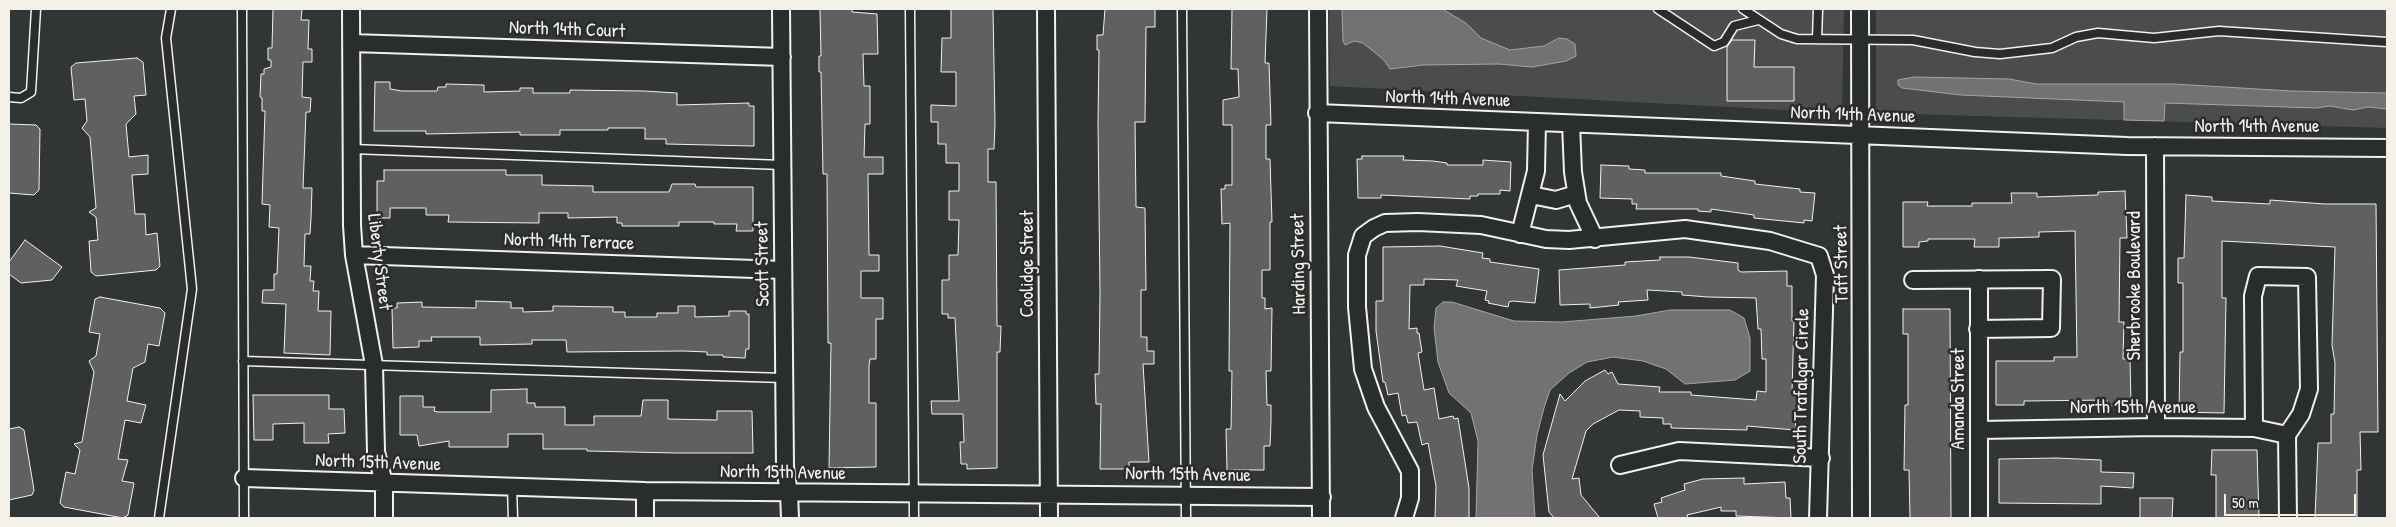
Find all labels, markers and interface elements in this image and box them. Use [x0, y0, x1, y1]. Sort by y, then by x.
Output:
street label: North 14th Court [508, 17, 626, 43]
street label: North 14th Avenue [1385, 85, 1511, 113]
street label: North 14th Avenue [1790, 101, 1916, 129]
street label: North 14th Avenue [2194, 116, 2320, 138]
street label: Coolidge Street [1017, 210, 1039, 318]
street label: Sherbrooke Boulevard [2124, 211, 2146, 361]
street label: Liberty Street [362, 212, 396, 312]
street label: Harding Street [1287, 213, 1311, 315]
street label: Scott Street [751, 221, 775, 307]
street label: Taft Street [1830, 225, 1854, 303]
street label: North 14th Terrace [503, 228, 635, 256]
street label: South Trafalgar Circle [1789, 308, 1815, 464]
street label: Amanda Street [1948, 348, 1970, 450]
street label: North 15th Avenue [2070, 397, 2196, 419]
street label: North 15th Avenue [315, 449, 441, 477]
street label: North 15th Avenue [720, 461, 846, 485]
street label: North 15th Avenue [1125, 463, 1251, 487]
scale bar [2226, 484, 2358, 516]
text: 50 m [2232, 492, 2259, 513]

